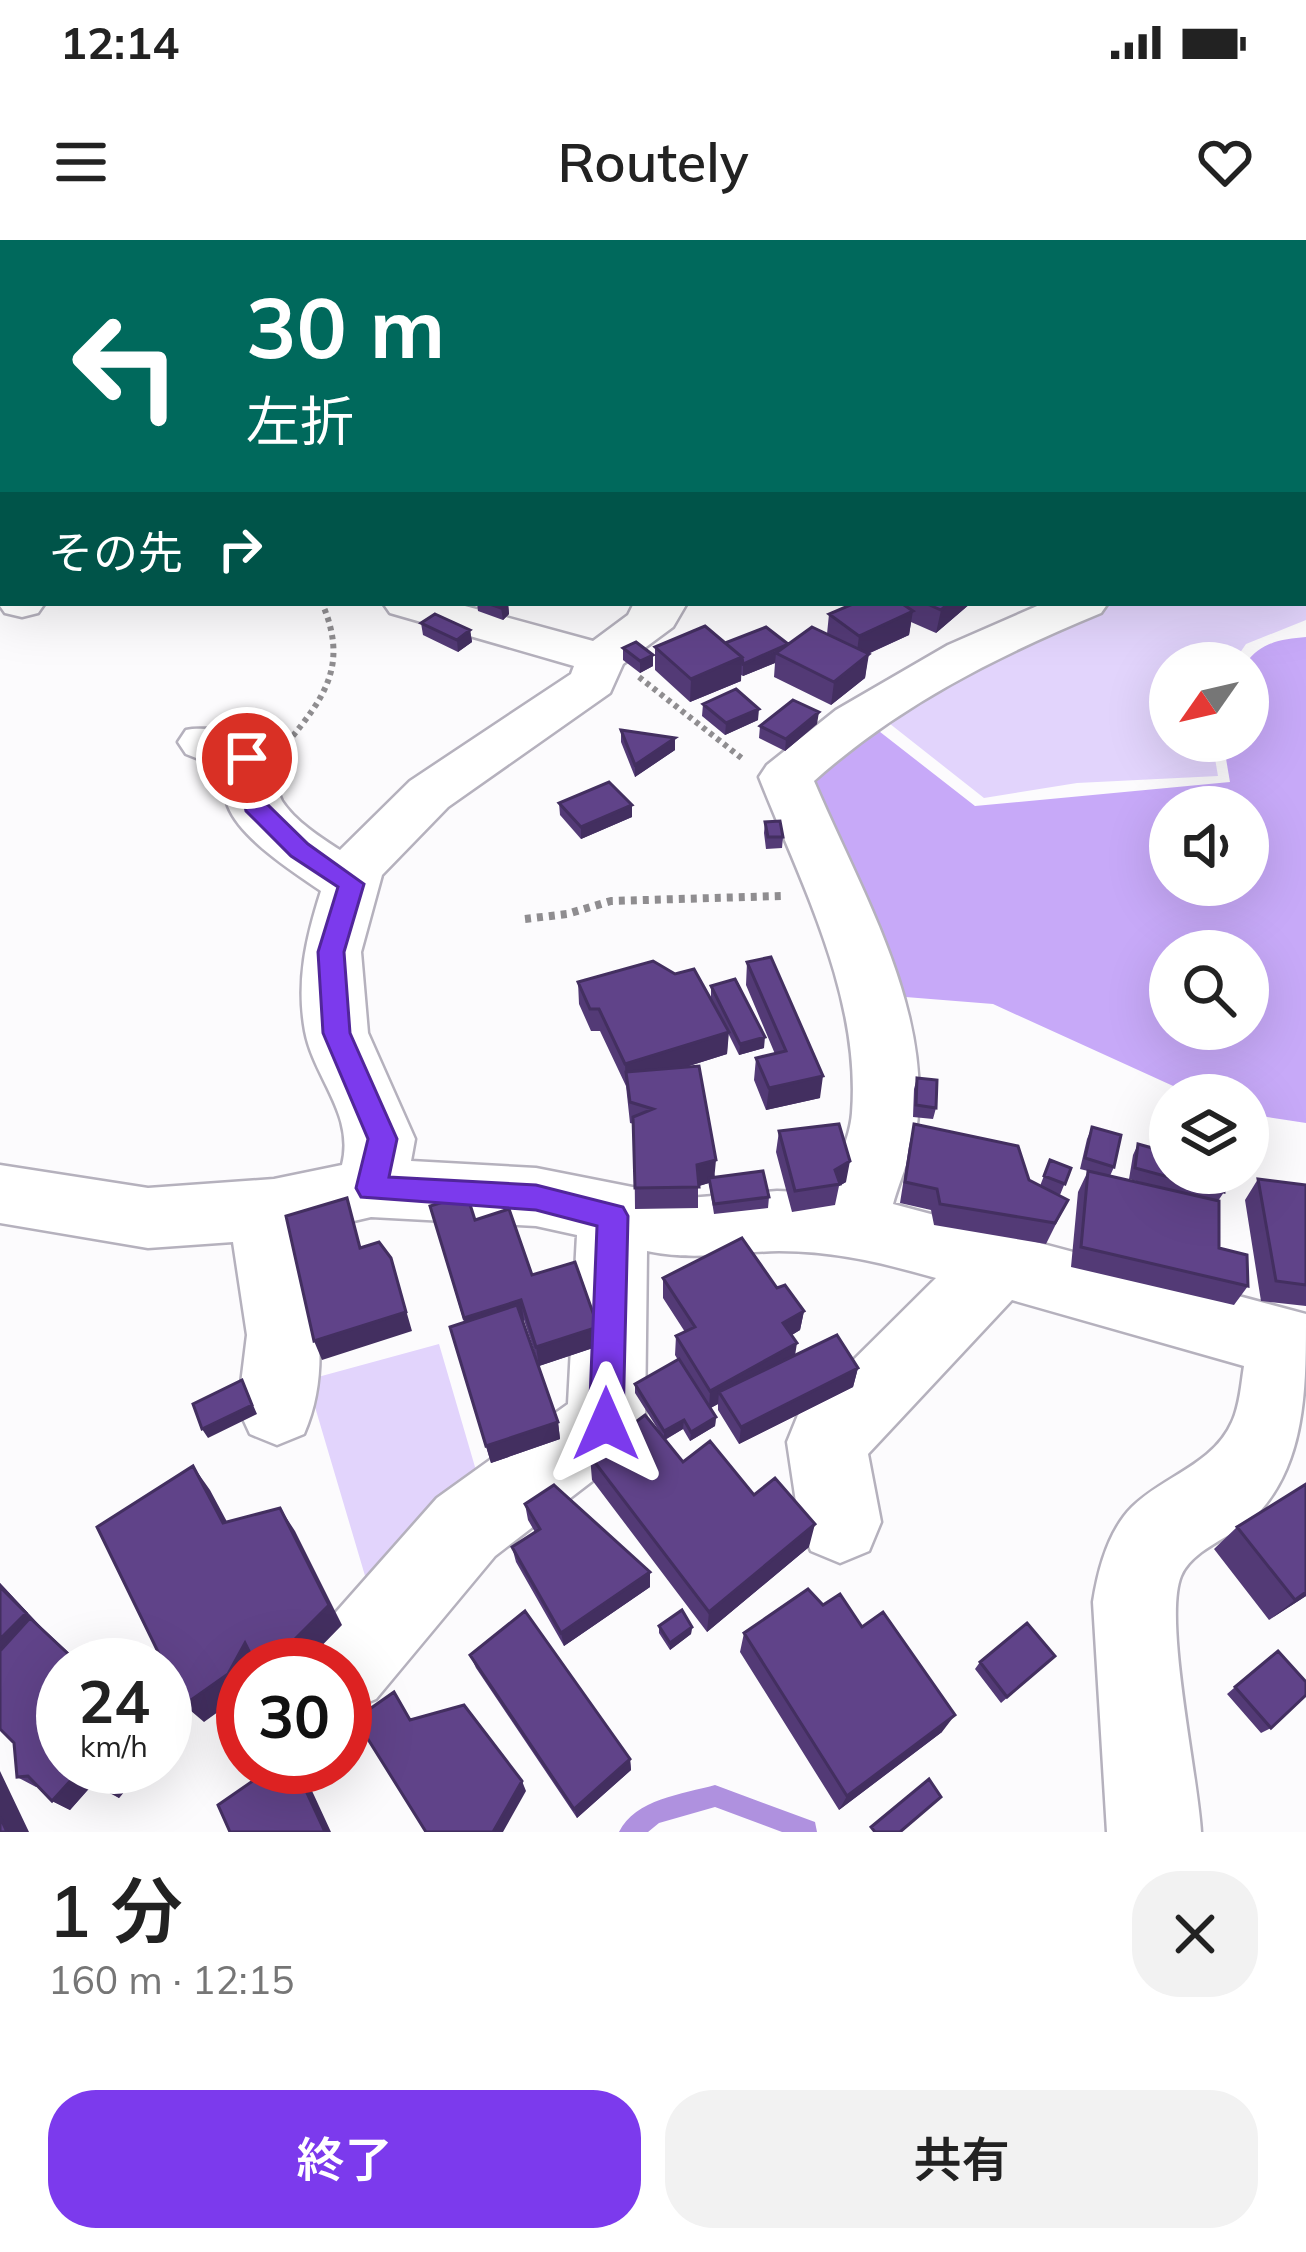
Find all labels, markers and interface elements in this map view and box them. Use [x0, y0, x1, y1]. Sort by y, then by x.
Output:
text: 12:14 [60, 14, 179, 70]
text: Routely [557, 128, 749, 196]
icon: menu [48, 129, 114, 195]
icon: heart [1192, 129, 1258, 195]
text: 30 m [246, 274, 445, 379]
icon: left [48, 288, 204, 444]
text: 左折 [246, 387, 354, 455]
icon: right [207, 516, 273, 582]
text: その先 [48, 524, 183, 580]
north arrow [1149, 642, 1269, 762]
map controls [1149, 642, 1269, 1194]
pin [196, 707, 298, 809]
icon: arrive [214, 725, 280, 791]
button: sound [1149, 786, 1269, 906]
button: search [1149, 930, 1269, 1050]
button: layers [1149, 1074, 1269, 1194]
position arrow [543, 1361, 669, 1487]
speed limit sign: 30 [216, 1638, 372, 1794]
text: 24 [78, 1663, 150, 1738]
text: km/h [80, 1727, 148, 1765]
text: 1 分 [48, 1865, 182, 1955]
button: close [1132, 1871, 1258, 1997]
text: 160 m · 12:15 [48, 1955, 294, 2004]
button: 終了 [48, 2090, 641, 2228]
button: 共有 [665, 2090, 1258, 2228]

